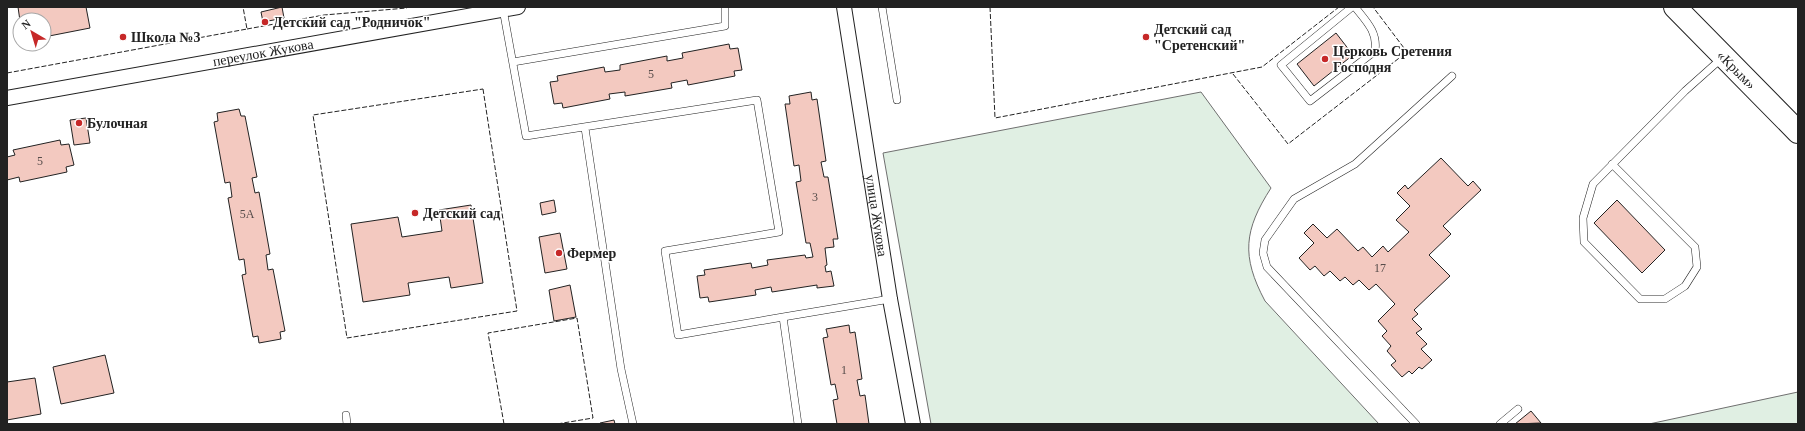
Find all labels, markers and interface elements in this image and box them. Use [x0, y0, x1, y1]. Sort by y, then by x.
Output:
north arrow [12, 12, 52, 52]
place label: Детский сад "Родничок" [273, 15, 430, 30]
text: N [19, 17, 33, 31]
marker: Детский сад "Родничок" [260, 17, 270, 27]
place label: Детский сад "Сретенский" [1154, 22, 1245, 53]
place label: Школа №3 [131, 30, 201, 45]
marker: Школа №3 [118, 32, 128, 42]
marker: Детский сад "Сретенский" [1141, 32, 1151, 42]
street label: переулок Жукова [211, 36, 315, 69]
place label: Церковь Сретения Господня [1333, 44, 1452, 75]
street label: «Крым» [1714, 47, 1759, 92]
marker: Церковь Сретения Господня [1320, 54, 1330, 64]
house number: 5 [648, 67, 654, 81]
place label: Булочная [87, 116, 148, 131]
marker: Булочная [74, 118, 84, 128]
house number: 5 [37, 154, 43, 168]
street label: улица Жукова [863, 173, 891, 258]
house number: 3 [812, 190, 818, 204]
place label: Детский сад [423, 206, 500, 221]
house number: 5А [240, 207, 255, 221]
marker: Детский сад [410, 208, 420, 218]
place label: Фермер [567, 246, 617, 261]
marker: Фермер [554, 248, 564, 258]
house number: 17 [1374, 261, 1386, 275]
house number: 1 [841, 363, 847, 377]

